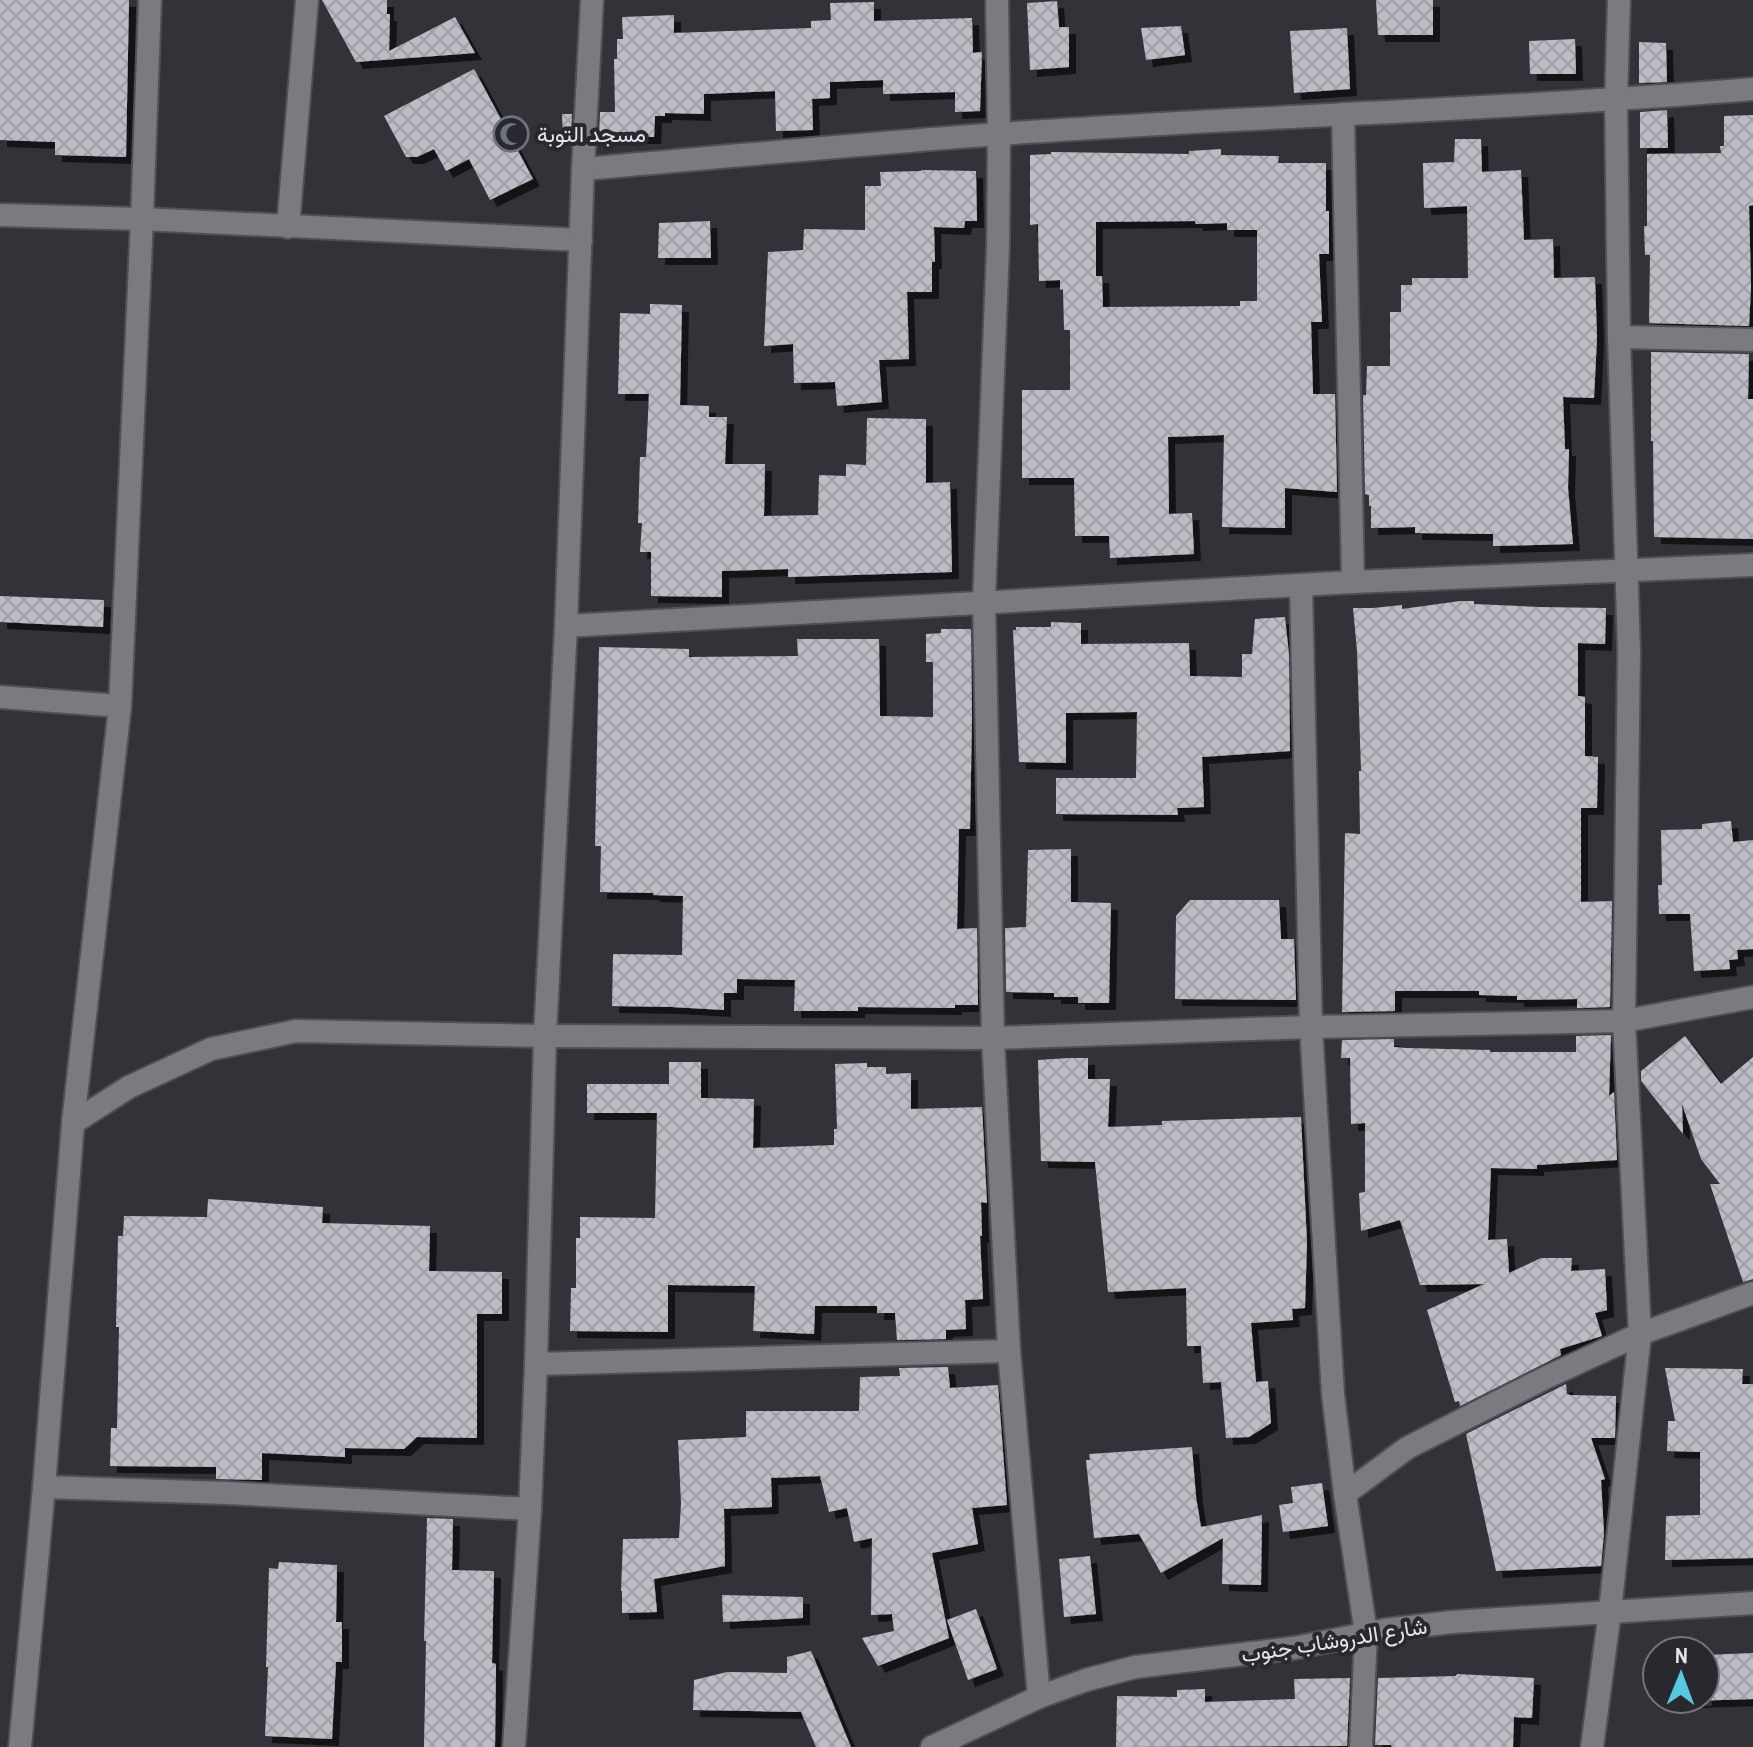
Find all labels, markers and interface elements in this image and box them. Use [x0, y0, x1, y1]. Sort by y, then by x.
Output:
mosque icon: مسجد التوبة [492, 115, 530, 153]
place label: مسجد التوبة [537, 119, 646, 149]
street label: شارع الدروشاب جنوب [1239, 1610, 1429, 1670]
north arrow [1641, 1635, 1721, 1715]
text: N [1675, 1640, 1688, 1670]

